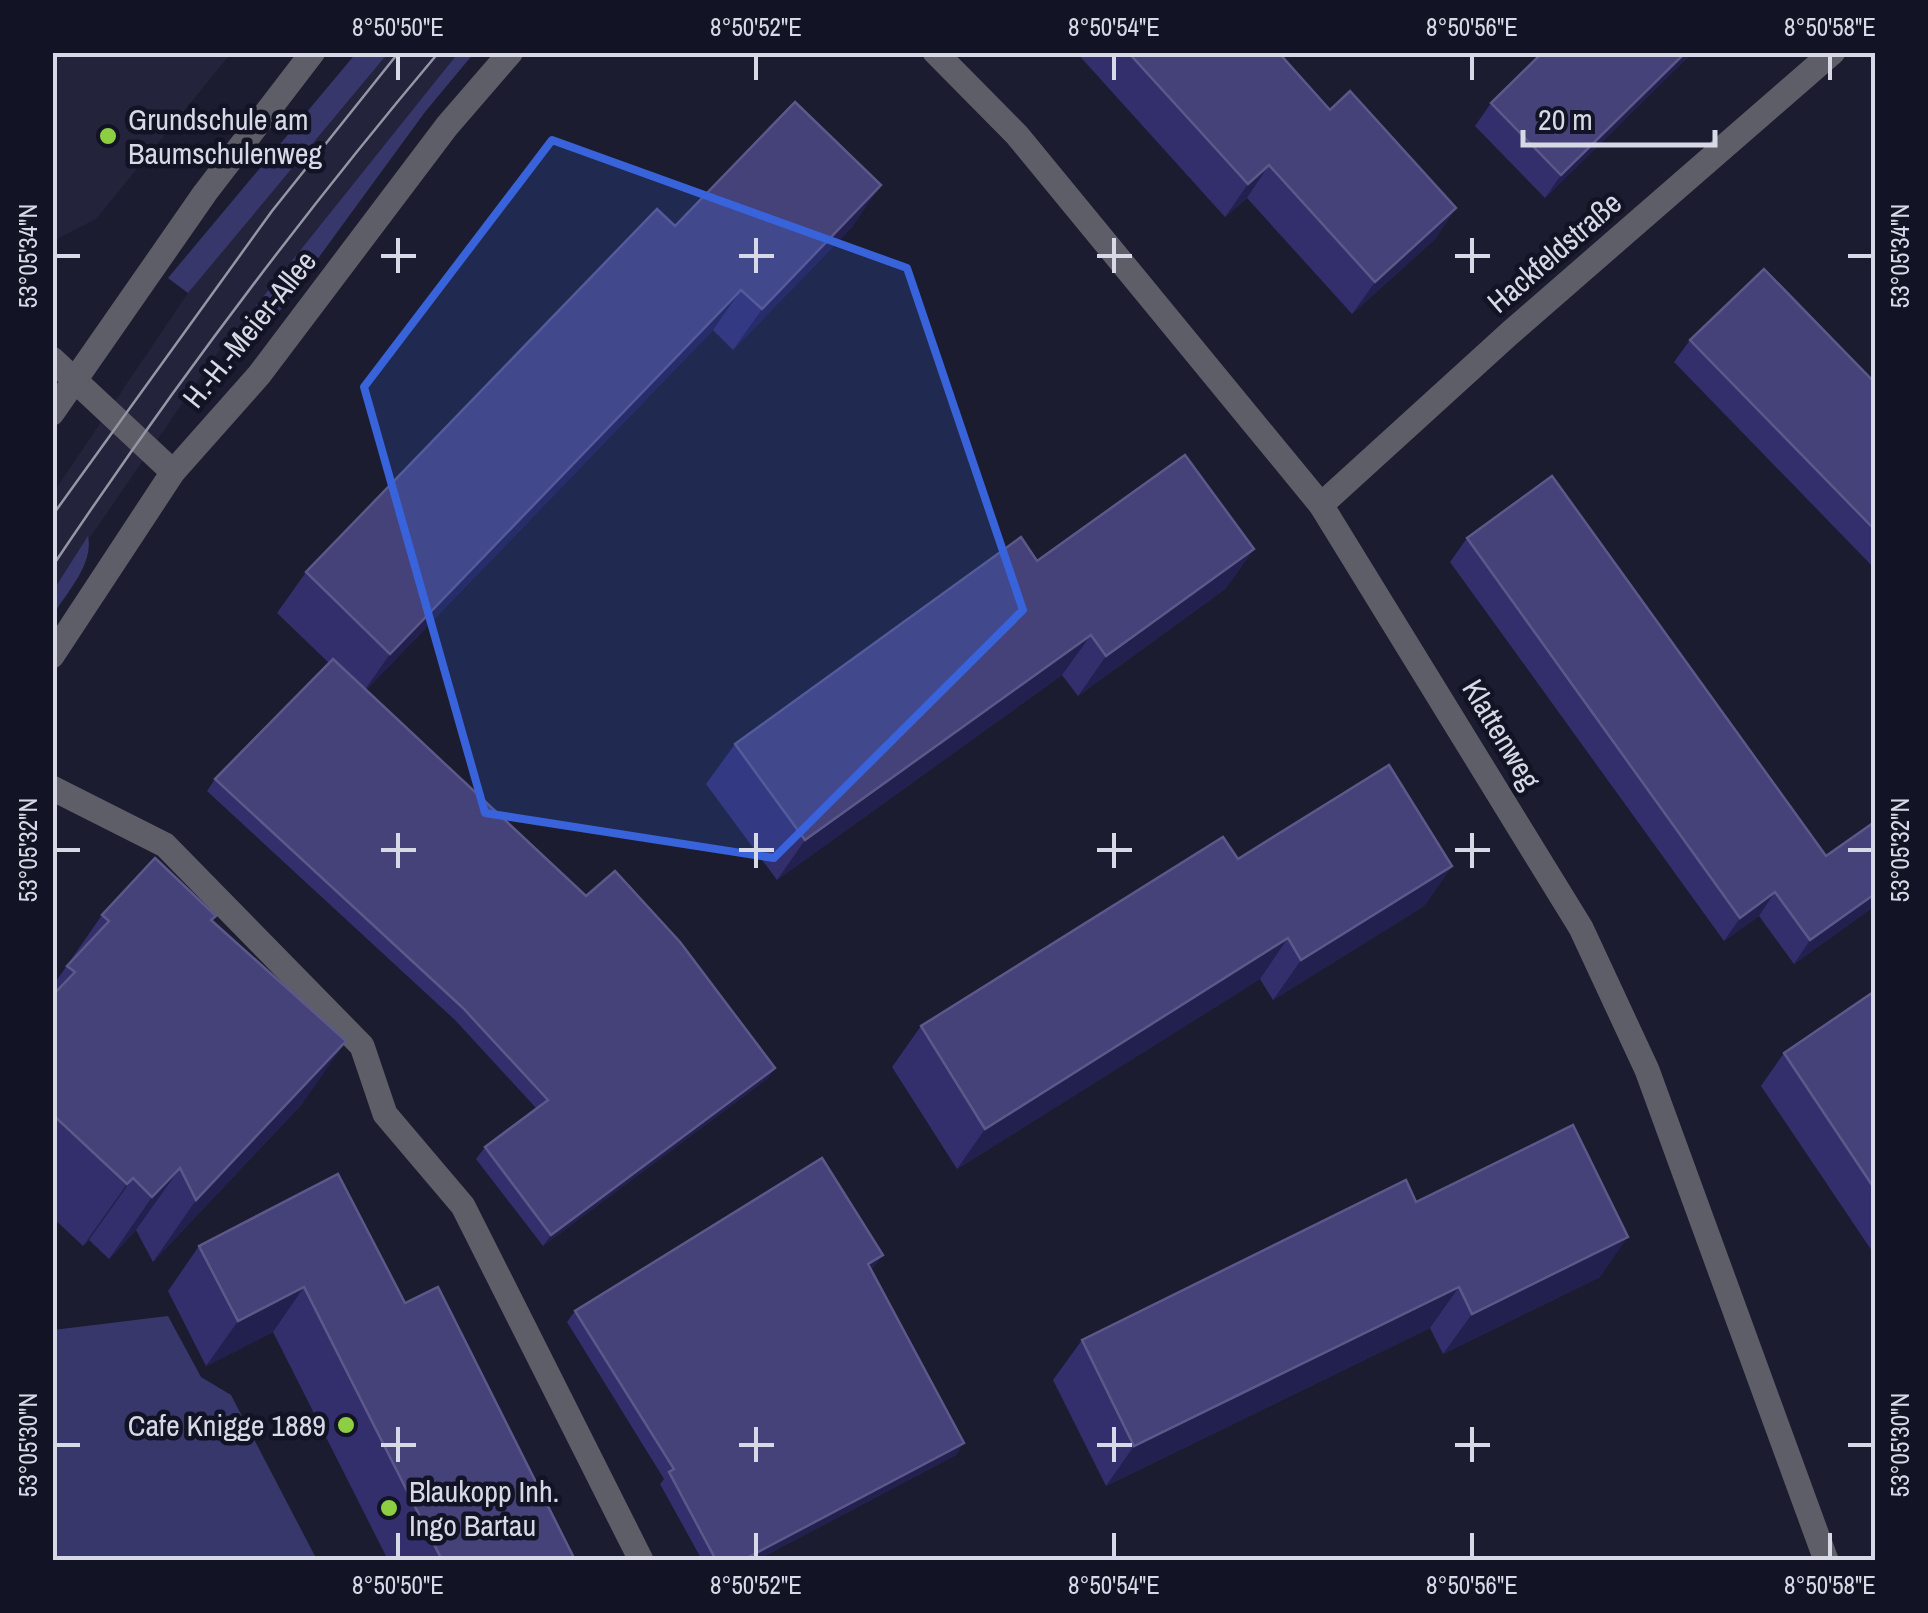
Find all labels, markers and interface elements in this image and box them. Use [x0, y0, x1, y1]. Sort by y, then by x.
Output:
text: 8°50'50"E [352, 10, 444, 44]
text: 8°50'52"E [710, 10, 802, 44]
text: 8°50'54"E [1068, 10, 1160, 44]
text: 8°50'56"E [1426, 10, 1518, 44]
text: 8°50'58"E [1784, 10, 1876, 44]
scale bar [1523, 85, 1716, 147]
place label: Grundschule am Baumschulenweg [128, 99, 322, 173]
text: 20 m [1538, 99, 1593, 139]
marker: Grundschule am Baumschulenweg [97, 125, 119, 147]
street label: Hackfeldstraße [1478, 183, 1630, 321]
text: 53°05'34"N [11, 204, 45, 308]
text: 53°05'34"N [1883, 204, 1917, 308]
street label: H.-H.-Meier-Allee [173, 242, 325, 416]
street label: Klattenweg [1454, 672, 1551, 797]
text: 53°05'32"N [11, 798, 45, 902]
text: 53°05'32"N [1883, 798, 1917, 902]
text: 53°05'30"N [11, 1393, 45, 1497]
text: 53°05'30"N [1883, 1393, 1917, 1497]
place label: Cafe Knigge 1889 [128, 1405, 326, 1445]
marker: Cafe Knigge 1889 [335, 1414, 357, 1436]
place label: Blaukopp Inh. Ingo Bartau [409, 1471, 559, 1545]
marker: Blaukopp Inh. Ingo Bartau [378, 1497, 400, 1519]
text: 8°50'50"E [352, 1568, 444, 1602]
text: 8°50'52"E [710, 1568, 802, 1602]
text: 8°50'54"E [1068, 1568, 1160, 1602]
text: 8°50'56"E [1426, 1568, 1518, 1602]
text: 8°50'58"E [1784, 1568, 1876, 1602]

